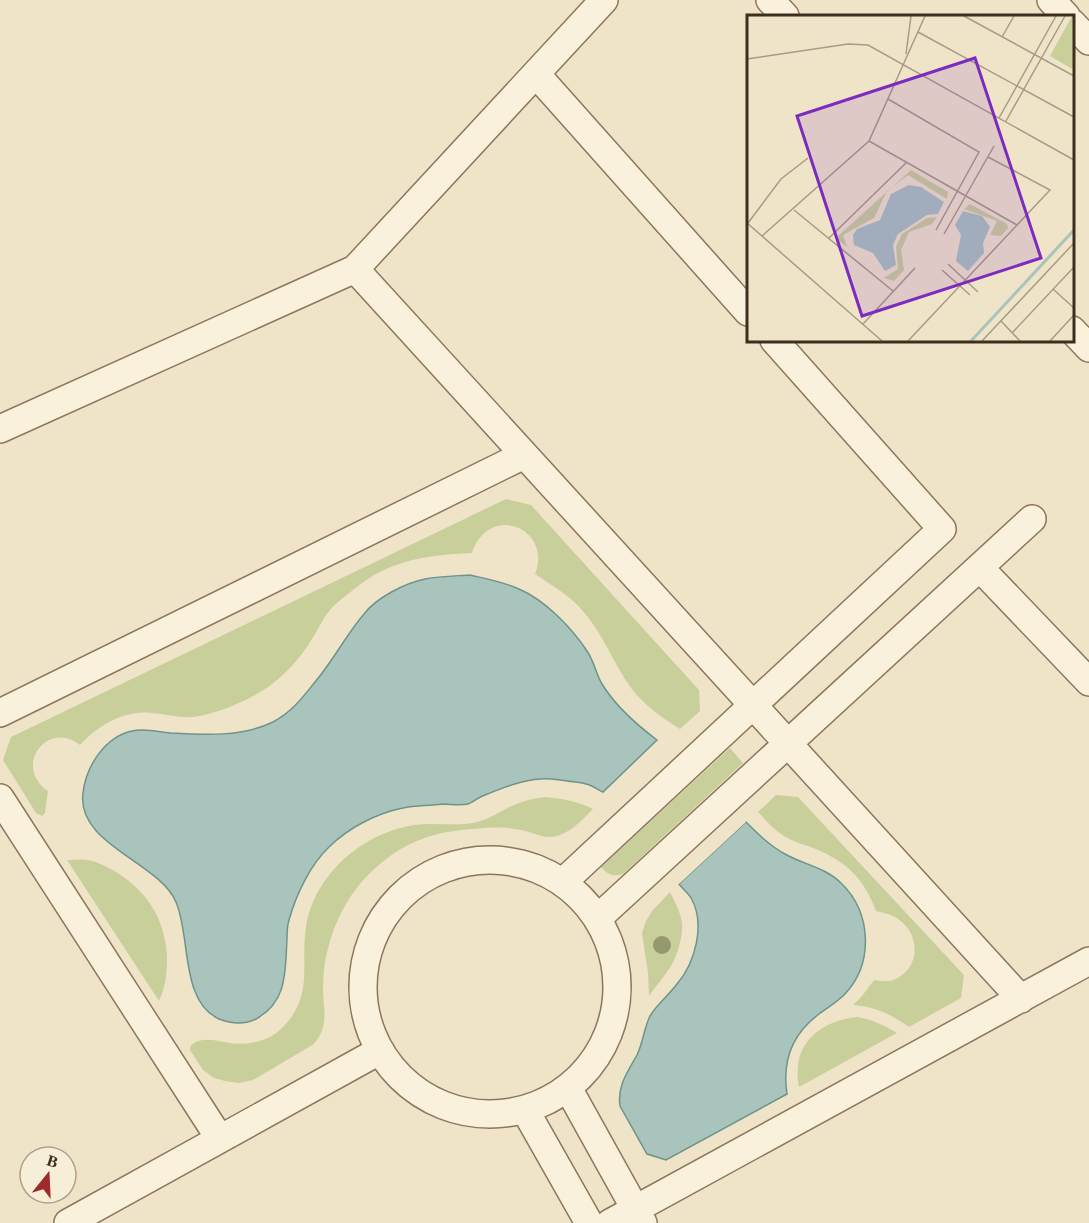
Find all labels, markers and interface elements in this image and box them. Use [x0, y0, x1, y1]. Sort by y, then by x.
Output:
inset map [747, 15, 1074, 342]
north arrow [18, 1145, 78, 1205]
text: B [45, 1151, 60, 1171]

